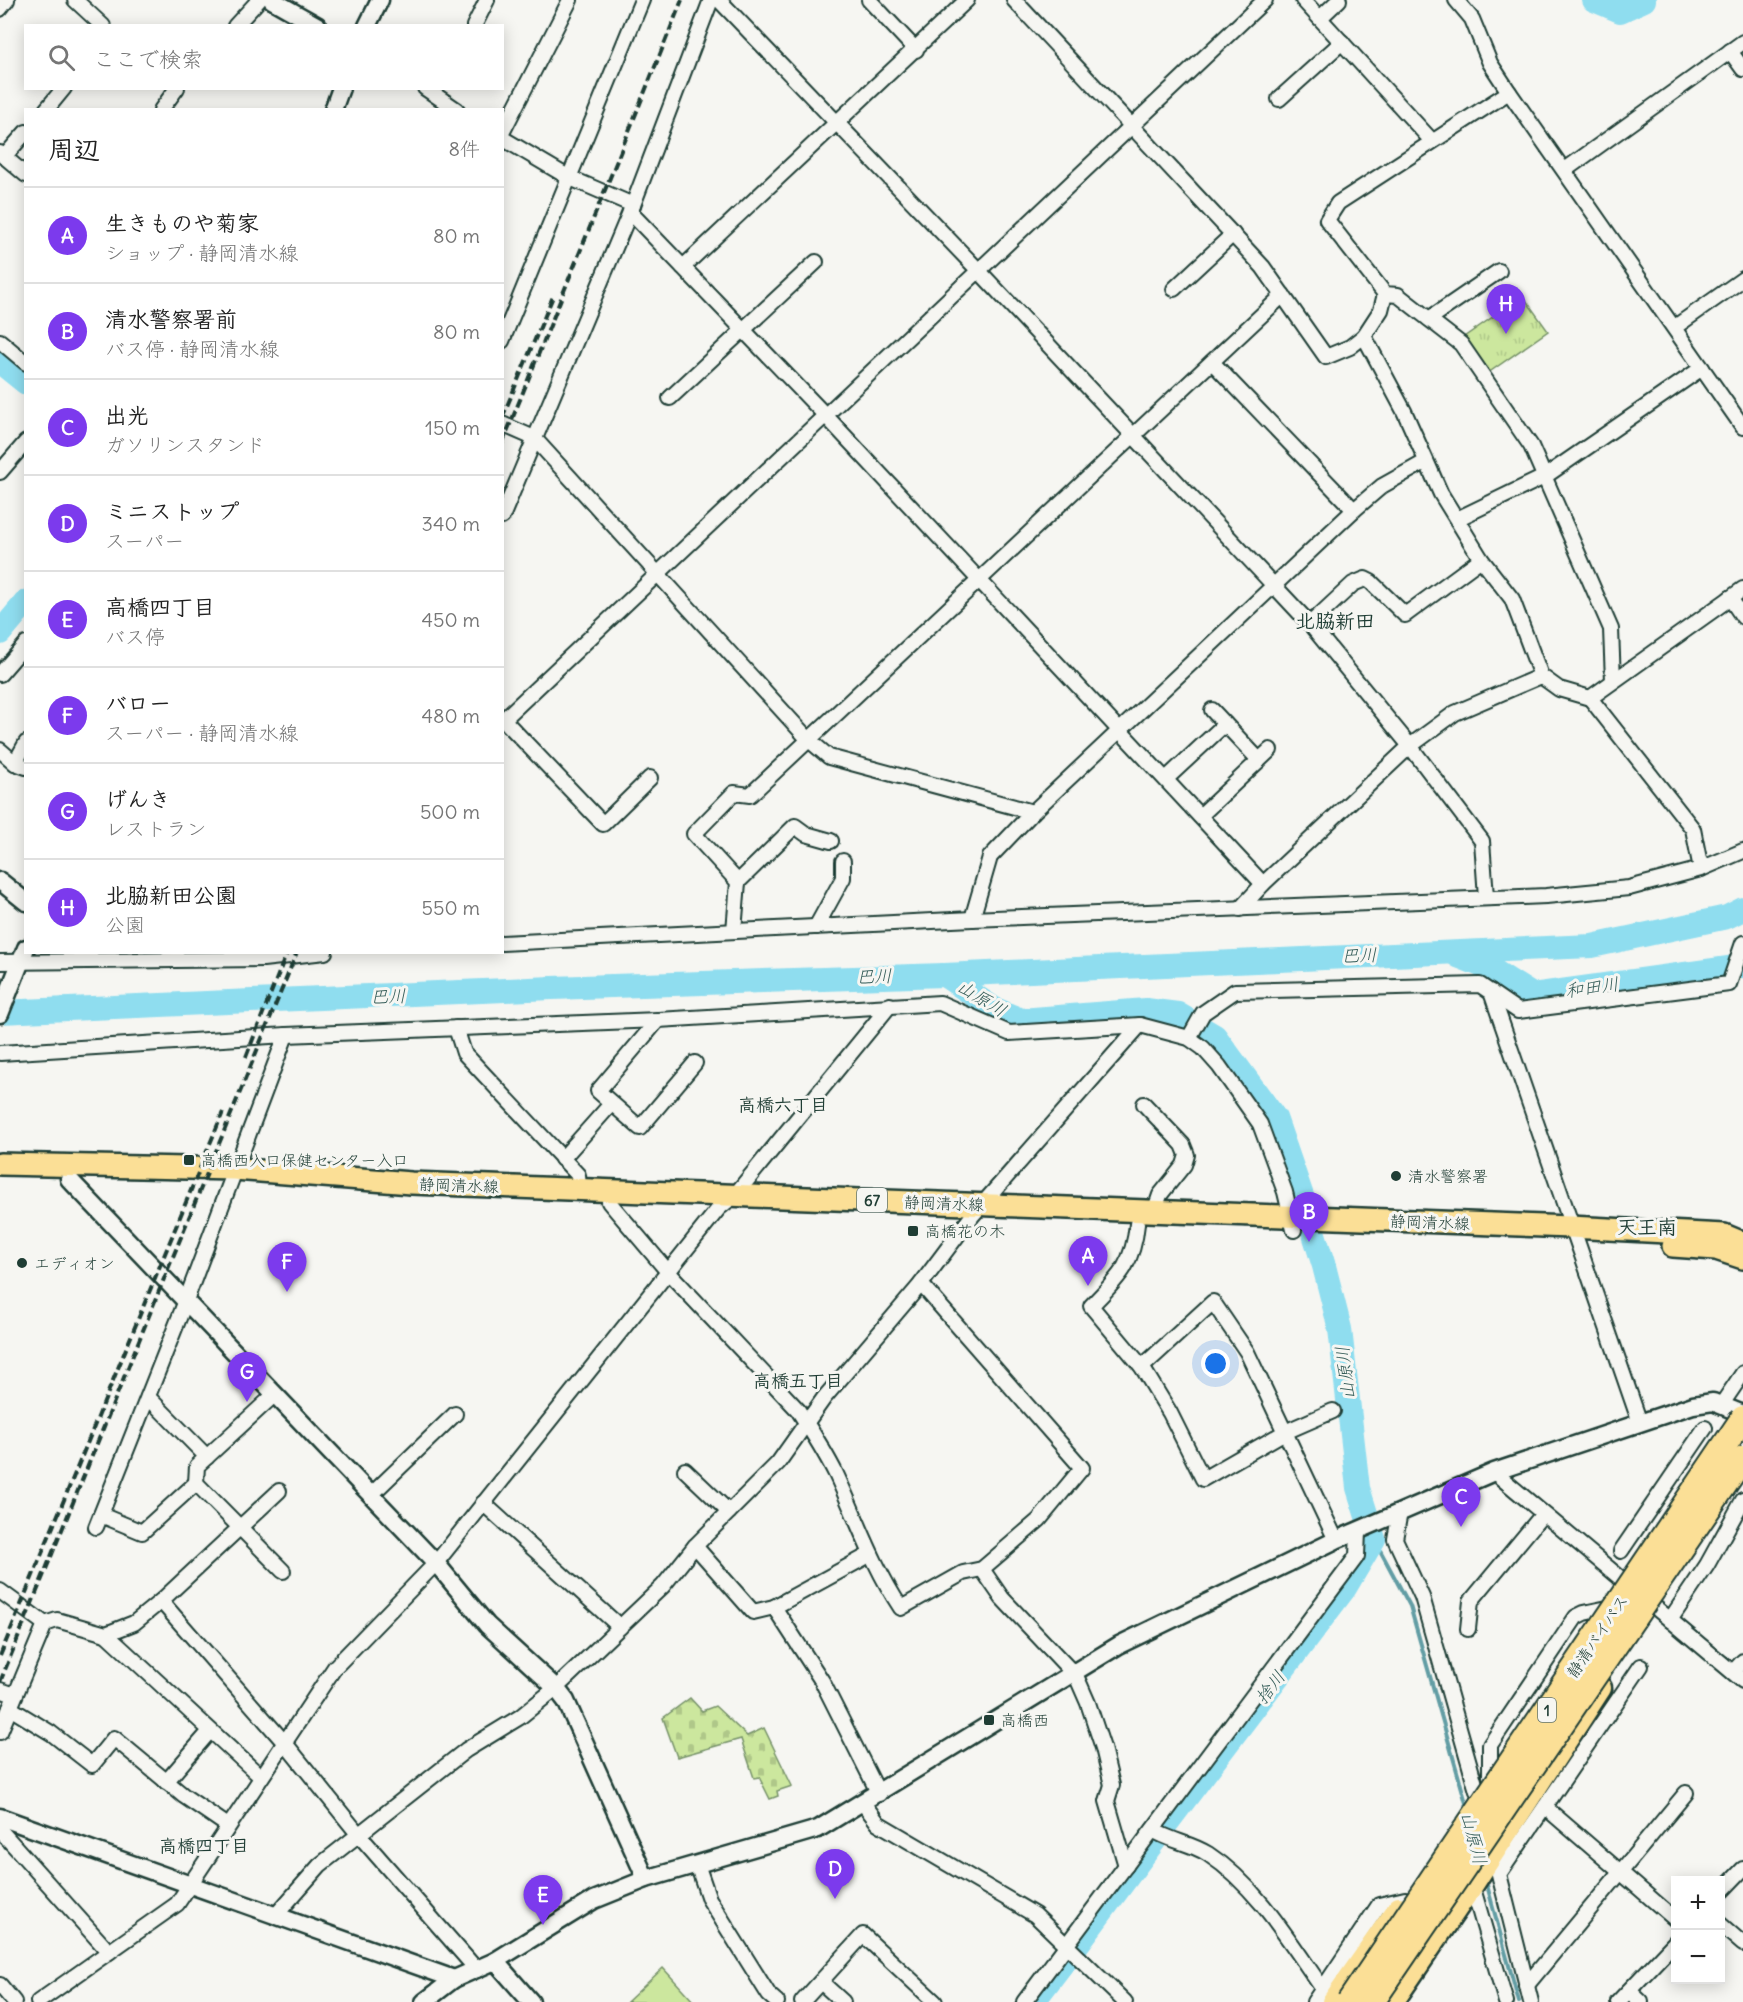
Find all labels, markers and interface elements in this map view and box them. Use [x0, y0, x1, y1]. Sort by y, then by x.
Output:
search box [24, 24, 504, 90]
icon: search [45, 41, 78, 74]
text: ここで検索 [93, 45, 203, 73]
text: 周辺 [48, 133, 100, 166]
text: 8件 [448, 136, 480, 161]
text: 生きものや菊家 [105, 209, 259, 237]
text: A [61, 223, 74, 248]
text: 80 m [433, 223, 480, 248]
text: ショップ · 静岡清水線 [105, 240, 298, 265]
pin: H [1486, 284, 1526, 334]
text: 清水警察署前 [105, 305, 237, 333]
text: B [61, 319, 74, 344]
text: 80 m [433, 319, 480, 344]
text: バス停 · 静岡清水線 [105, 336, 279, 361]
text: 出光 [105, 401, 149, 429]
text: C [61, 415, 74, 440]
text: 150 m [425, 415, 480, 440]
text: ガソリンスタンド [105, 432, 265, 457]
text: ミニストップ [105, 497, 239, 525]
text: D [60, 511, 75, 536]
text: 340 m [422, 511, 480, 536]
text: スーパー [105, 528, 184, 553]
text: 高橋四丁目 [105, 593, 215, 621]
text: E [62, 607, 73, 632]
text: 450 m [421, 607, 480, 632]
district label: 北脇新田 [1295, 608, 1375, 633]
text: バス停 [105, 624, 165, 649]
text: バロー [105, 689, 171, 717]
text: F [62, 703, 73, 728]
text: 480 m [421, 703, 480, 728]
text: スーパー · 静岡清水線 [105, 720, 298, 745]
text: げんき [105, 785, 171, 813]
text: G [60, 799, 75, 824]
text: 500 m [420, 799, 480, 824]
text: レストラン [105, 816, 207, 841]
text: 北脇新田公園 [105, 881, 237, 909]
text: H [60, 895, 75, 920]
text: 550 m [422, 895, 480, 920]
text: 公園 [105, 912, 145, 937]
water label: 巴川 [1341, 943, 1377, 967]
water label: 巴川 [856, 964, 892, 988]
water label: 和田川 [1564, 972, 1620, 1002]
water label: 山原川 [953, 974, 1011, 1022]
water label: 巴川 [370, 984, 406, 1008]
district label: 高橋六丁目 [738, 1093, 828, 1116]
place label: 高橋西入口保健センター入口 [201, 1150, 408, 1170]
marker: 高橋西入口保健センター入口 [182, 1153, 196, 1167]
place label: 清水警察署 [1408, 1166, 1488, 1186]
marker: 清水警察署 [1389, 1169, 1403, 1183]
street label: 静岡清水線 [419, 1174, 499, 1196]
road number: 67 [857, 1188, 887, 1212]
street label: 静岡清水線 [904, 1192, 984, 1214]
pin: B [1290, 1192, 1328, 1242]
street label: 静岡清水線 [1390, 1211, 1470, 1233]
district label: 天王南 [1617, 1214, 1677, 1239]
place label: 高橋花の木 [925, 1221, 1005, 1241]
marker: 高橋花の木 [906, 1224, 920, 1238]
pin: A [1068, 1236, 1108, 1286]
pin: F [268, 1242, 306, 1292]
place label: エディオン [34, 1253, 115, 1273]
marker: エディオン [15, 1256, 29, 1270]
water label: 山原川 [1330, 1345, 1360, 1401]
your location [1201, 1349, 1230, 1378]
pin: G [228, 1352, 266, 1402]
district label: 高橋五丁目 [753, 1369, 843, 1392]
pin: C [1442, 1478, 1480, 1527]
street label: 静清バイパス [1562, 1591, 1632, 1681]
water label: 捨川 [1250, 1666, 1290, 1708]
road number: 1 [1538, 1698, 1556, 1722]
place label: 高橋西 [1001, 1710, 1049, 1730]
marker: 高橋西 [982, 1713, 996, 1727]
water label: 山原川 [1456, 1809, 1492, 1867]
district label: 高橋四丁目 [159, 1834, 249, 1857]
pin: D [816, 1850, 854, 1899]
pin: E [524, 1876, 562, 1925]
map controls [1671, 1876, 1725, 1984]
button: + [1671, 1876, 1725, 1930]
button: − [1671, 1930, 1725, 1984]

